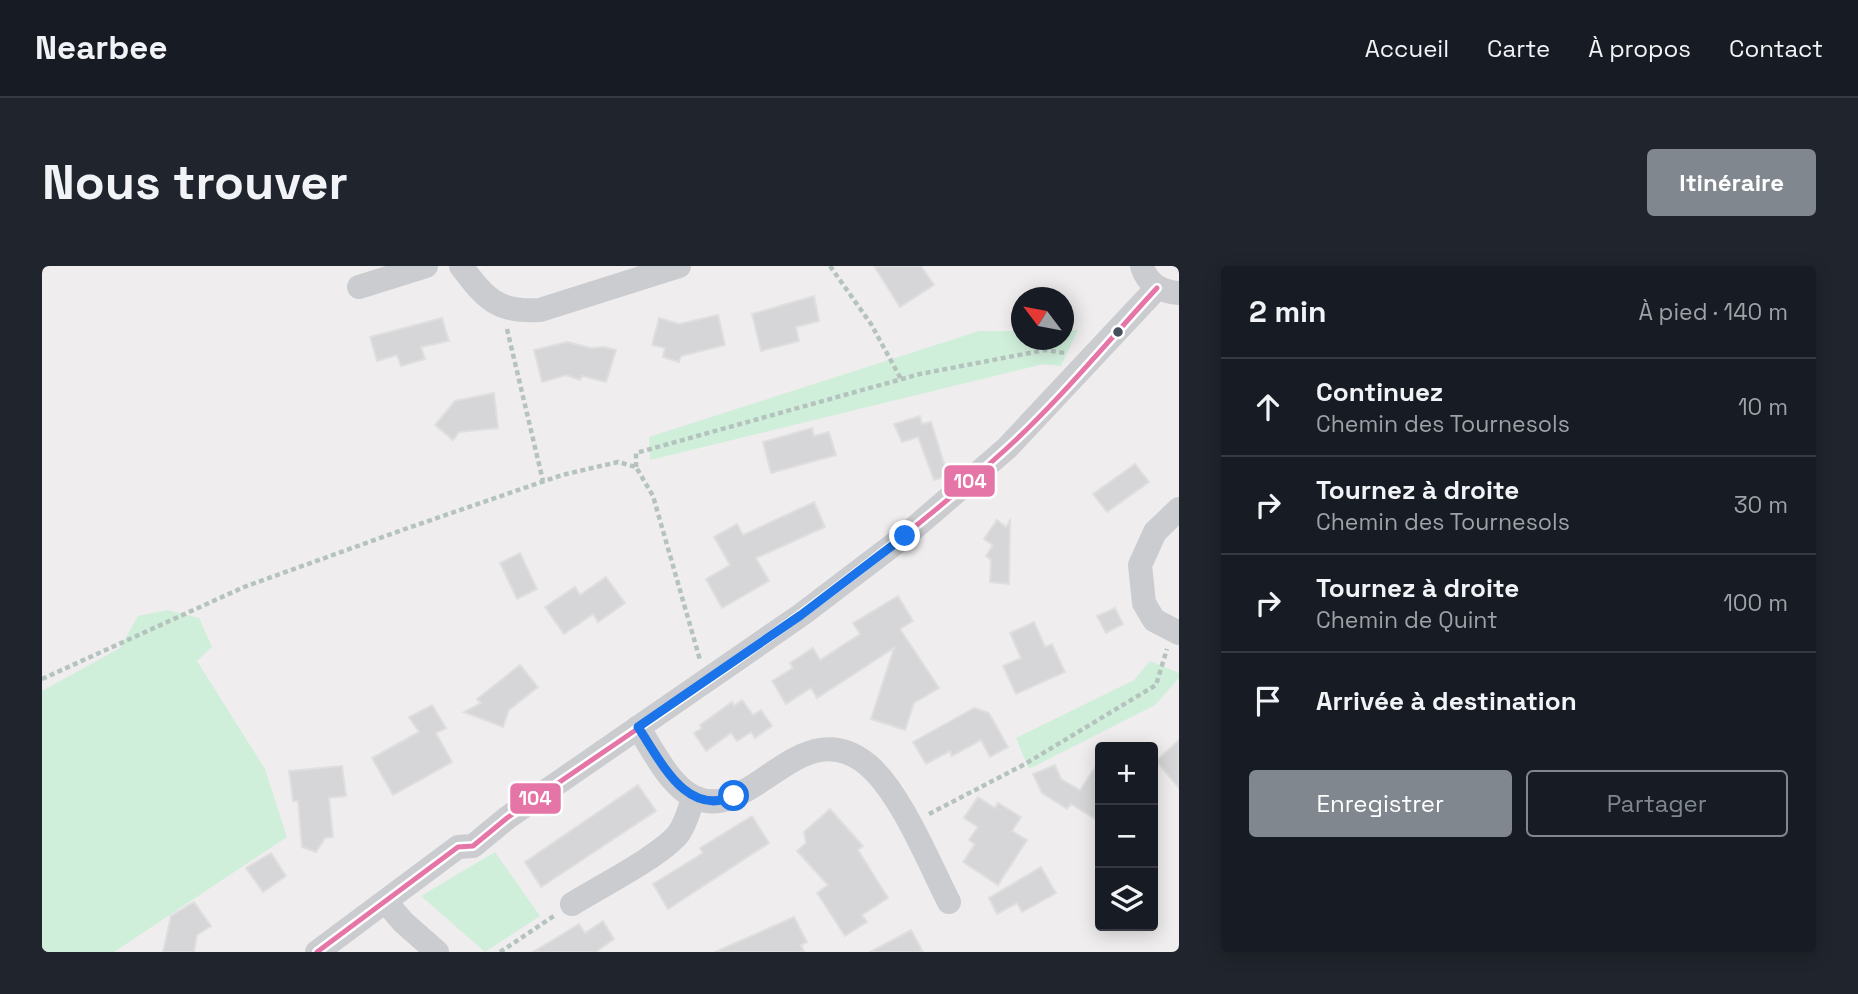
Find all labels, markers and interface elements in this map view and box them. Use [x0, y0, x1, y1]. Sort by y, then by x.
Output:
text: Nearbee [35, 27, 167, 69]
text: Accueil [1365, 33, 1449, 64]
text: Carte [1487, 33, 1550, 64]
text: À propos [1588, 33, 1691, 64]
text: Contact [1729, 33, 1823, 64]
button: Itinéraire [1647, 149, 1816, 216]
text: Nous trouver [42, 151, 348, 213]
north arrow [1011, 287, 1074, 350]
text: 2 min [1249, 292, 1327, 331]
text: À pied · 140 m [1638, 297, 1788, 327]
unlabelled marker [1111, 325, 1125, 339]
text: Continuez [1316, 375, 1443, 409]
icon: ahead [1249, 388, 1287, 426]
text: 10 m [1738, 392, 1788, 422]
text: Chemin des Tournesols [1316, 409, 1570, 439]
line badge: 104 [943, 464, 996, 498]
text: 104 [954, 469, 986, 494]
text: Tournez à droite [1316, 473, 1519, 507]
icon: right [1249, 486, 1287, 524]
text: 30 m [1734, 490, 1788, 520]
text: Chemin des Tournesols [1316, 507, 1570, 537]
route end [889, 520, 920, 551]
text: Tournez à droite [1316, 571, 1519, 605]
icon: right [1249, 584, 1287, 622]
text: 100 m [1723, 588, 1788, 618]
text: Chemin de Quint [1316, 605, 1498, 635]
icon: arrive [1249, 682, 1287, 720]
text: Arrivée à destination [1316, 684, 1577, 718]
map controls [1095, 742, 1158, 931]
button: + [1095, 742, 1158, 805]
button: Enregistrer [1249, 770, 1512, 837]
button: Partager [1526, 770, 1788, 837]
route start [718, 780, 749, 811]
line badge: 104 [509, 782, 562, 815]
text: 104 [519, 786, 551, 811]
button: − [1095, 805, 1158, 868]
button: layers [1095, 868, 1158, 931]

